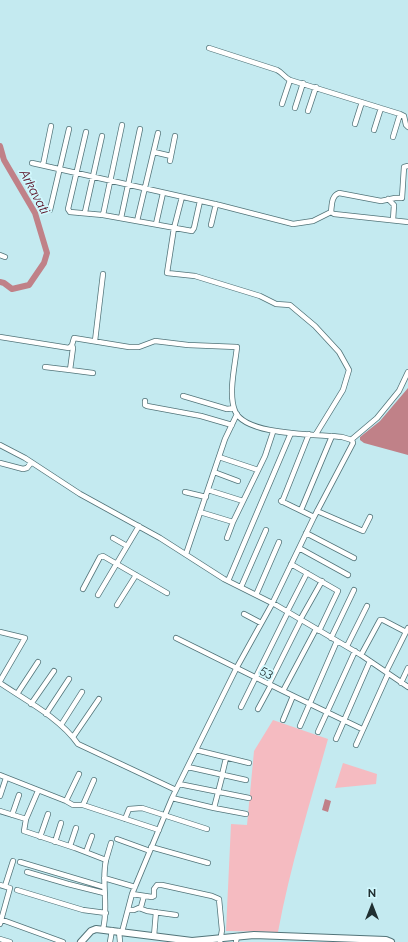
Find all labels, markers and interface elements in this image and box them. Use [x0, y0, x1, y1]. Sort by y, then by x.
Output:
water label: Arkavati [16, 167, 52, 217]
street label: 53 [258, 663, 276, 681]
north arrow [352, 886, 392, 926]
text: N [368, 887, 376, 900]

